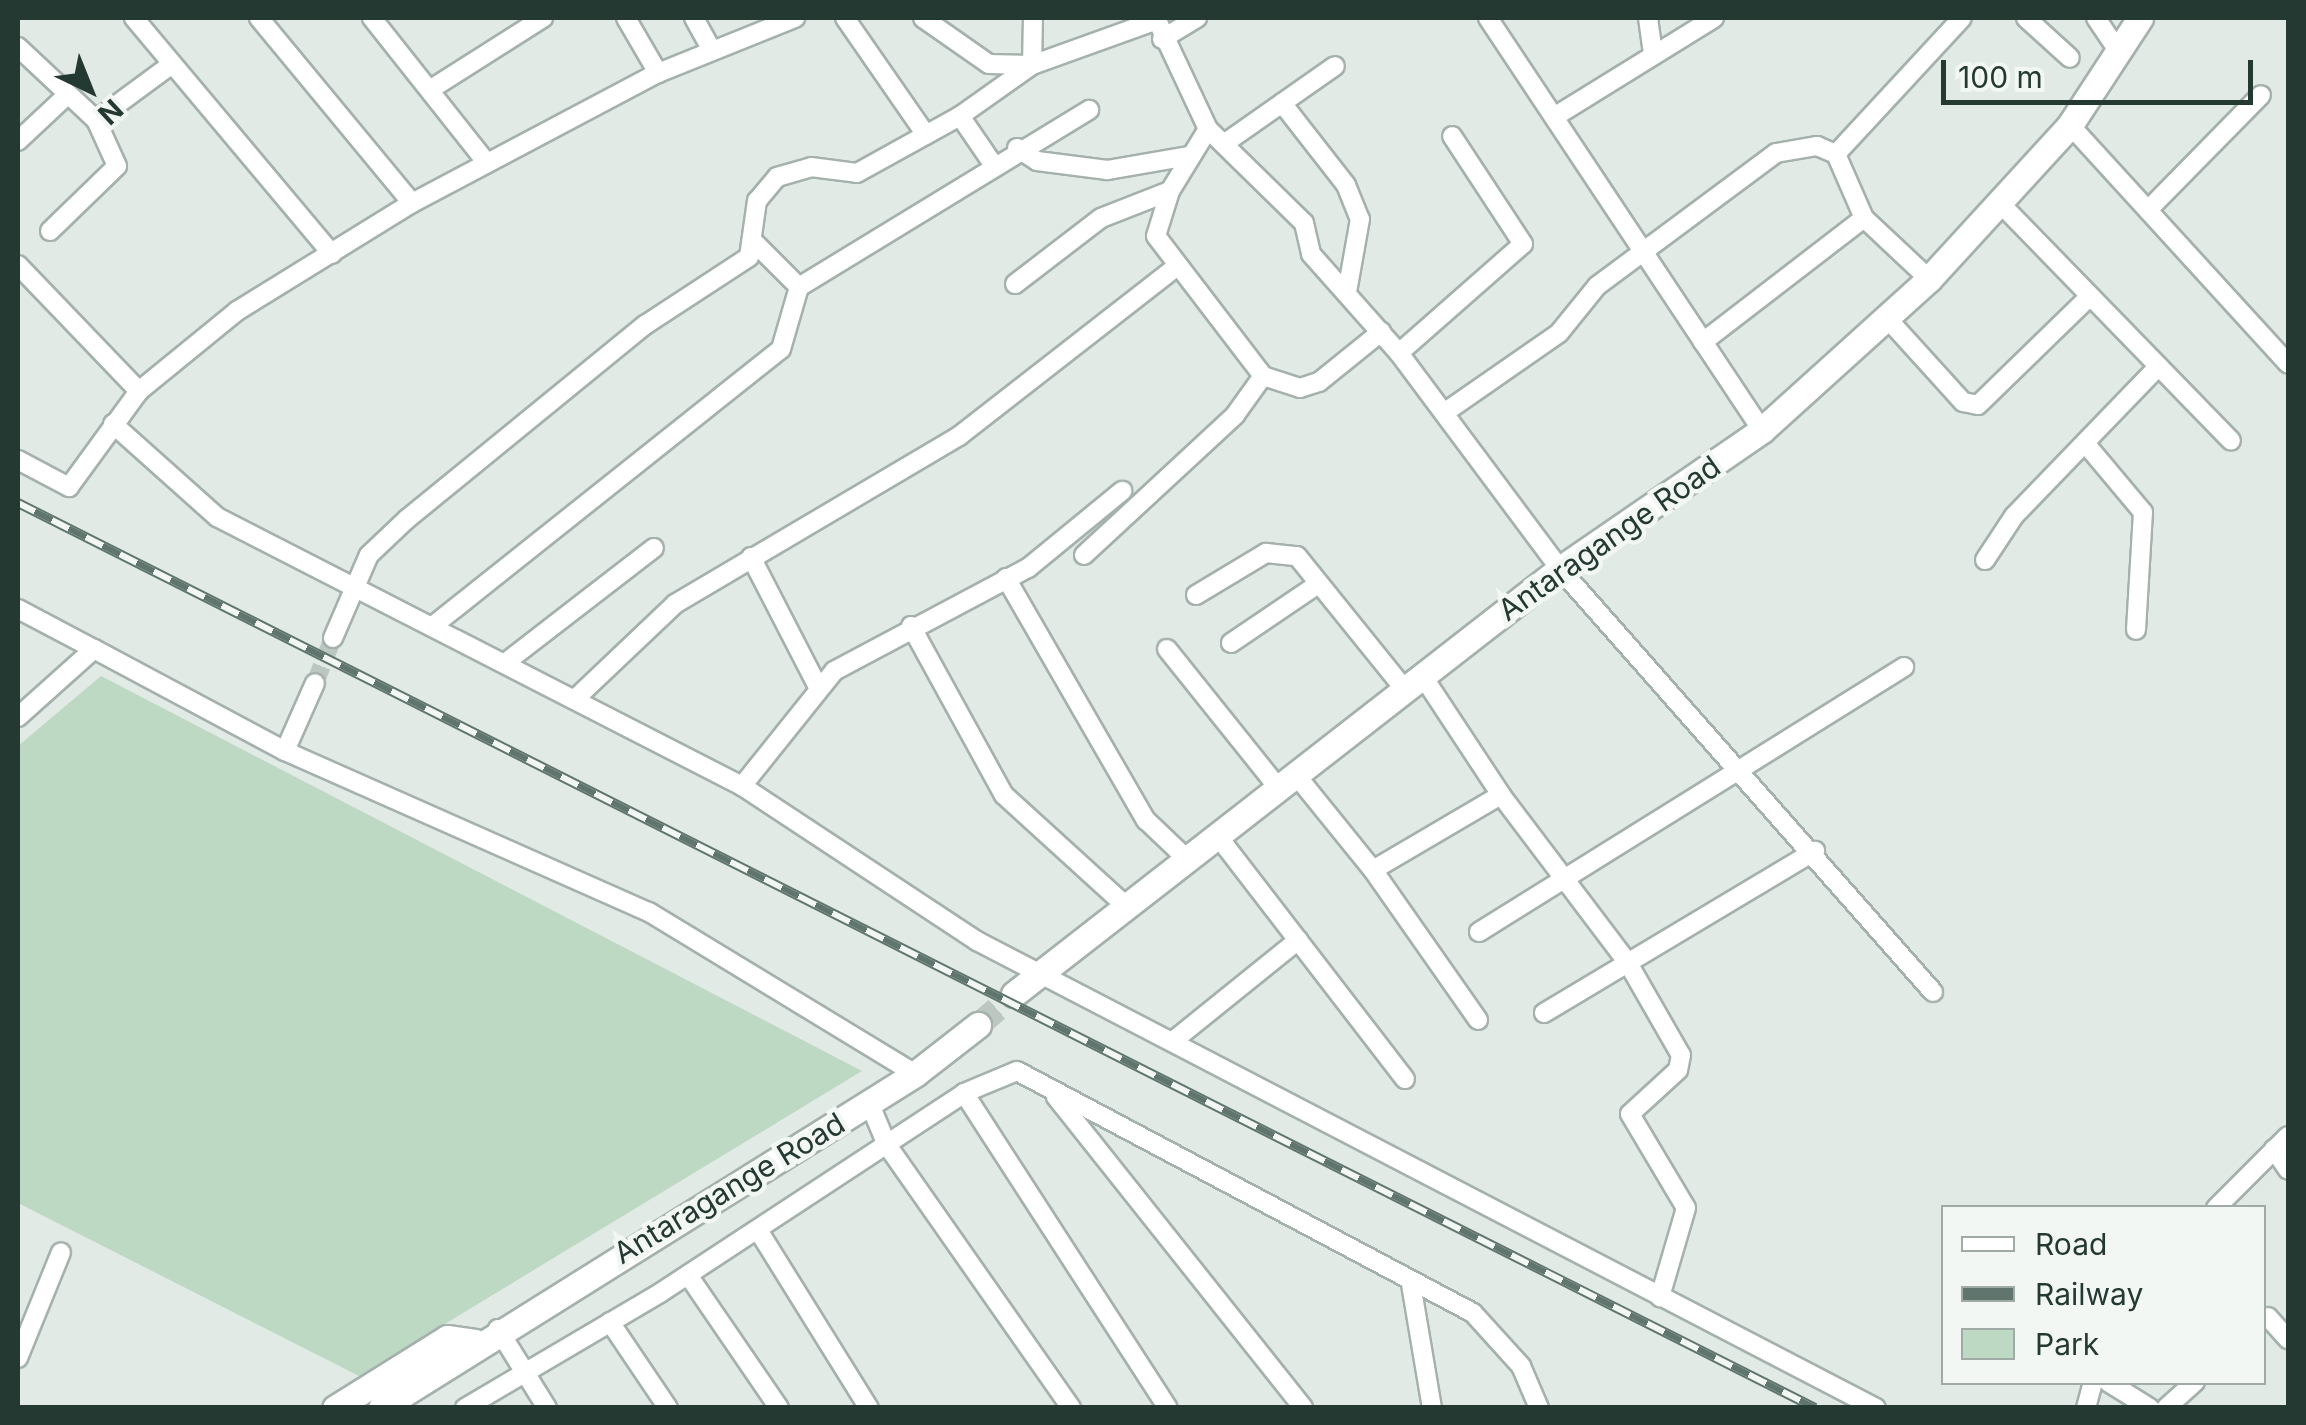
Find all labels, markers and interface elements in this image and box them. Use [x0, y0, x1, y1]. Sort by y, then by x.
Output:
north arrow [40, 40, 140, 140]
scale bar [1946, 40, 2258, 102]
text: 100 m [1958, 59, 2043, 95]
text: N [91, 92, 130, 132]
street label: Antaragange Road [1491, 448, 1727, 628]
street label: Antaragange Road [607, 1105, 851, 1271]
legend [1941, 1205, 2266, 1385]
text: Road [2035, 1226, 2107, 1262]
text: Railway [2035, 1276, 2143, 1312]
text: Park [2035, 1326, 2099, 1362]

